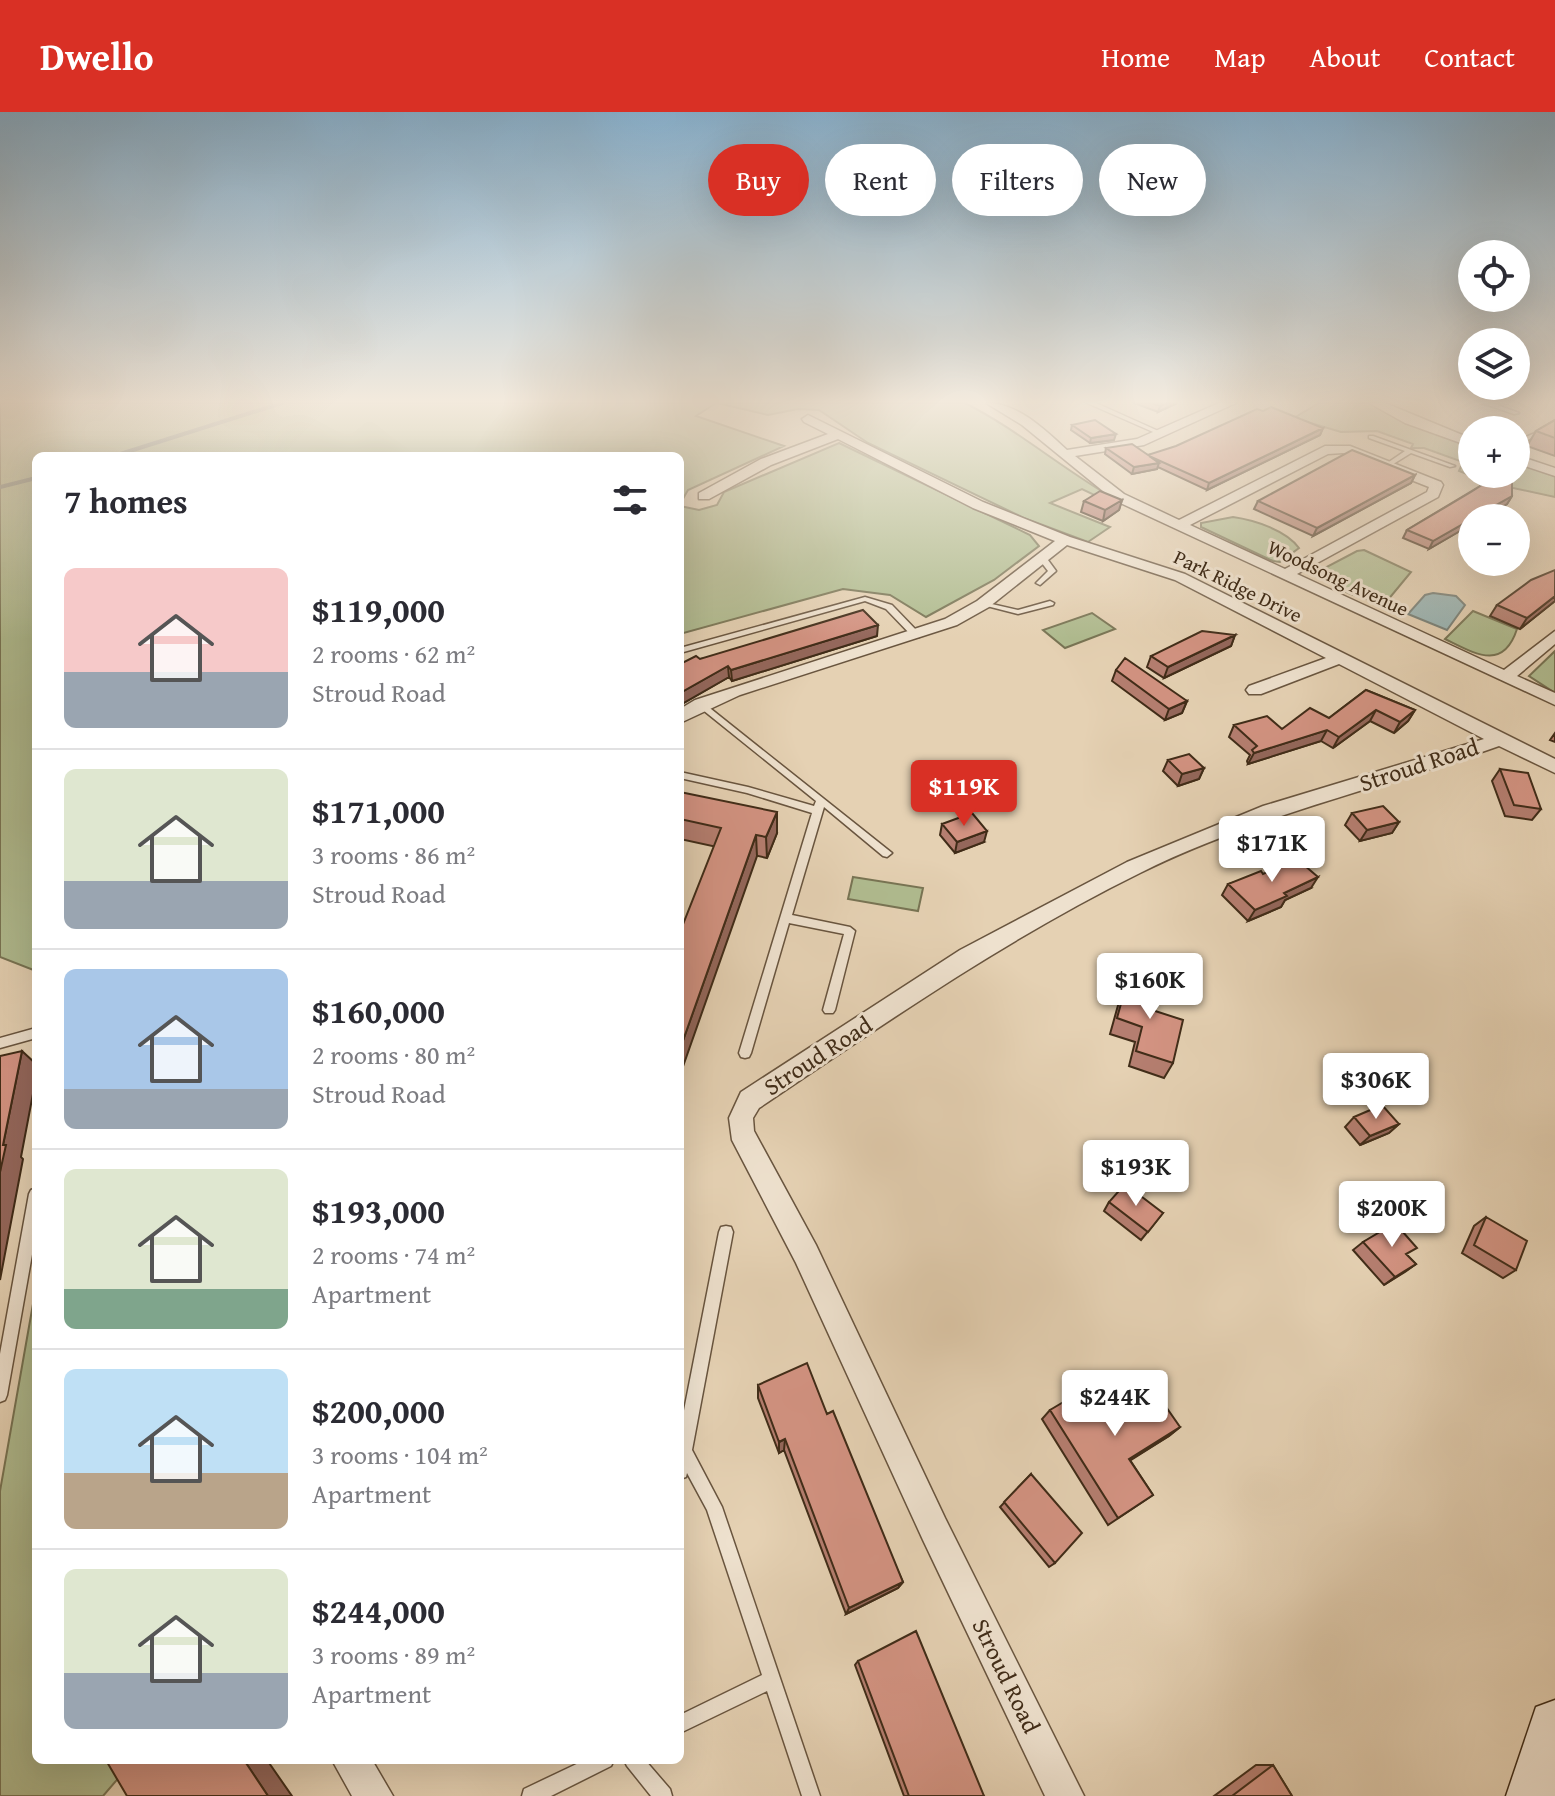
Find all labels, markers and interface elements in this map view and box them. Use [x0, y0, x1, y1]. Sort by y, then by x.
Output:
text: Dwello [40, 28, 154, 84]
text: Home [1101, 36, 1170, 77]
text: Map [1214, 36, 1266, 77]
text: About [1310, 36, 1380, 77]
text: Contact [1424, 36, 1515, 77]
chip: Buy [708, 144, 809, 216]
chip: Rent [825, 144, 936, 216]
chip: Filters [952, 144, 1083, 216]
chip: New [1099, 144, 1206, 216]
map controls [1458, 240, 1530, 576]
button: locate [1458, 240, 1530, 312]
button: layers [1458, 328, 1530, 400]
button: + [1458, 416, 1530, 488]
text: 7 homes [64, 476, 188, 525]
icon: filters [608, 478, 652, 522]
button: − [1458, 504, 1530, 576]
street label: Woodsong Avenue [1263, 532, 1413, 623]
street label: Park Ridge Drive [1169, 542, 1307, 629]
text: $119,000 [312, 585, 445, 634]
icon: home [128, 600, 224, 696]
text: 2 rooms · 62 m² [312, 634, 475, 673]
text: Stroud Road [312, 673, 446, 712]
street label: Stroud Road [1355, 729, 1483, 800]
pin: $119K [908, 760, 1020, 828]
text: $119K [929, 766, 999, 805]
text: $171,000 [312, 786, 445, 835]
icon: home [128, 801, 224, 897]
pin: $171K [1216, 816, 1328, 884]
text: $171K [1237, 822, 1307, 861]
text: 3 rooms · 86 m² [312, 835, 475, 874]
text: Stroud Road [312, 874, 446, 913]
pin: $160K [1094, 953, 1206, 1021]
text: $160K [1115, 959, 1185, 998]
text: $160,000 [312, 986, 445, 1035]
icon: home [128, 1001, 224, 1097]
street label: Stroud Road [757, 1007, 879, 1104]
text: 2 rooms · 80 m² [312, 1035, 475, 1074]
pin: $306K [1320, 1053, 1432, 1121]
text: $306K [1341, 1059, 1411, 1098]
text: Stroud Road [312, 1074, 446, 1113]
pin: $193K [1080, 1140, 1192, 1208]
text: $193K [1101, 1146, 1171, 1185]
pin: $200K [1336, 1181, 1448, 1249]
text: $193,000 [312, 1186, 445, 1235]
text: $200K [1357, 1187, 1427, 1226]
icon: home [128, 1201, 224, 1297]
text: 2 rooms · 74 m² [312, 1235, 475, 1274]
text: Apartment [312, 1274, 431, 1313]
pin: $244K [1059, 1370, 1171, 1438]
text: $244K [1080, 1376, 1150, 1415]
text: $200,000 [312, 1386, 445, 1435]
icon: home [128, 1401, 224, 1497]
text: 3 rooms · 104 m² [312, 1435, 488, 1474]
text: Apartment [312, 1474, 431, 1513]
text: $244,000 [312, 1586, 445, 1635]
icon: home [128, 1601, 224, 1697]
street label: Stroud Road [964, 1613, 1049, 1739]
text: 3 rooms · 89 m² [312, 1635, 475, 1674]
text: Apartment [312, 1674, 431, 1713]

